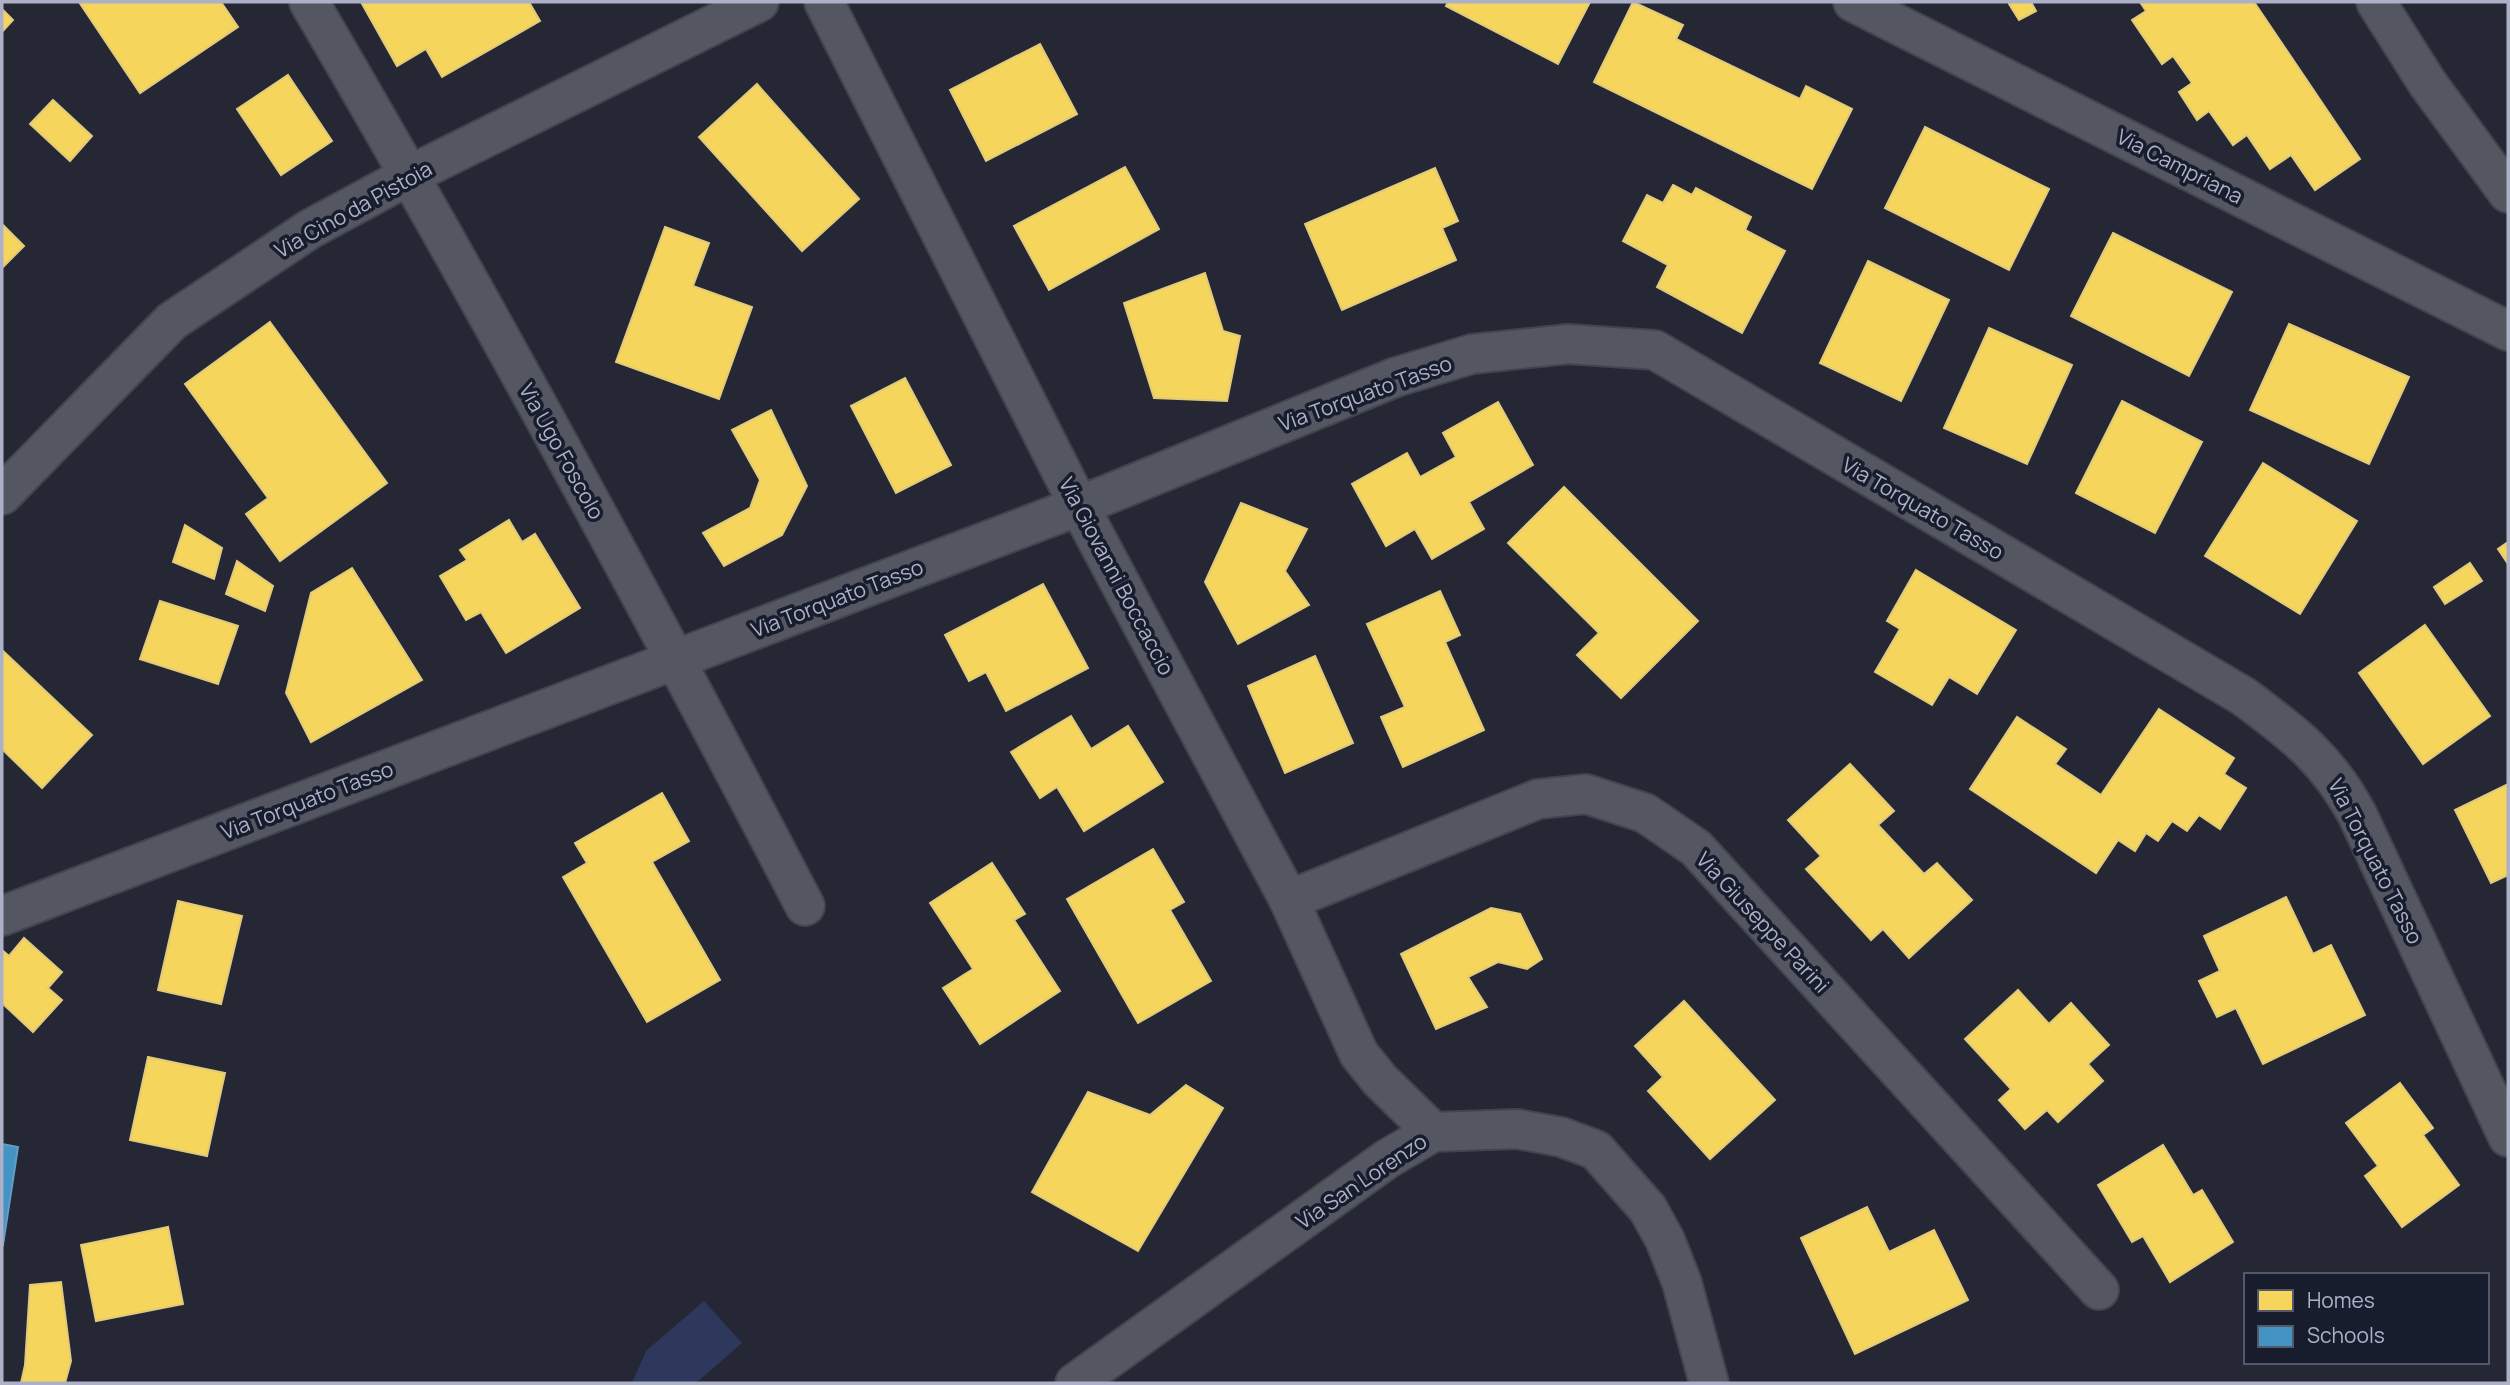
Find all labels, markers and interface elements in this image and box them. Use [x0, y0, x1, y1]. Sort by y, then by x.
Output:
street label: Via Campriana [2112, 122, 2248, 210]
street label: Via Cino da Pistoia [269, 154, 437, 264]
street label: Via Torquato Tasso [1275, 349, 1455, 437]
street label: Via Ugo Foscolo [513, 378, 611, 524]
street label: Via Torquato Tasso [1837, 450, 2009, 566]
street label: Via Giovanni Boccaccio [1053, 472, 1181, 680]
street label: Via Torquato Tasso [747, 552, 927, 644]
street label: Via Torquato Tasso [217, 754, 397, 846]
street label: Via Torquato Tasso [2322, 773, 2430, 949]
street label: Via Giuseppe Parini [1690, 845, 1836, 999]
street label: Via San Lorenzo [1290, 1127, 1432, 1235]
legend [2244, 1273, 2489, 1364]
text: Homes [2307, 1286, 2375, 1314]
text: Schools [2307, 1321, 2385, 1349]

